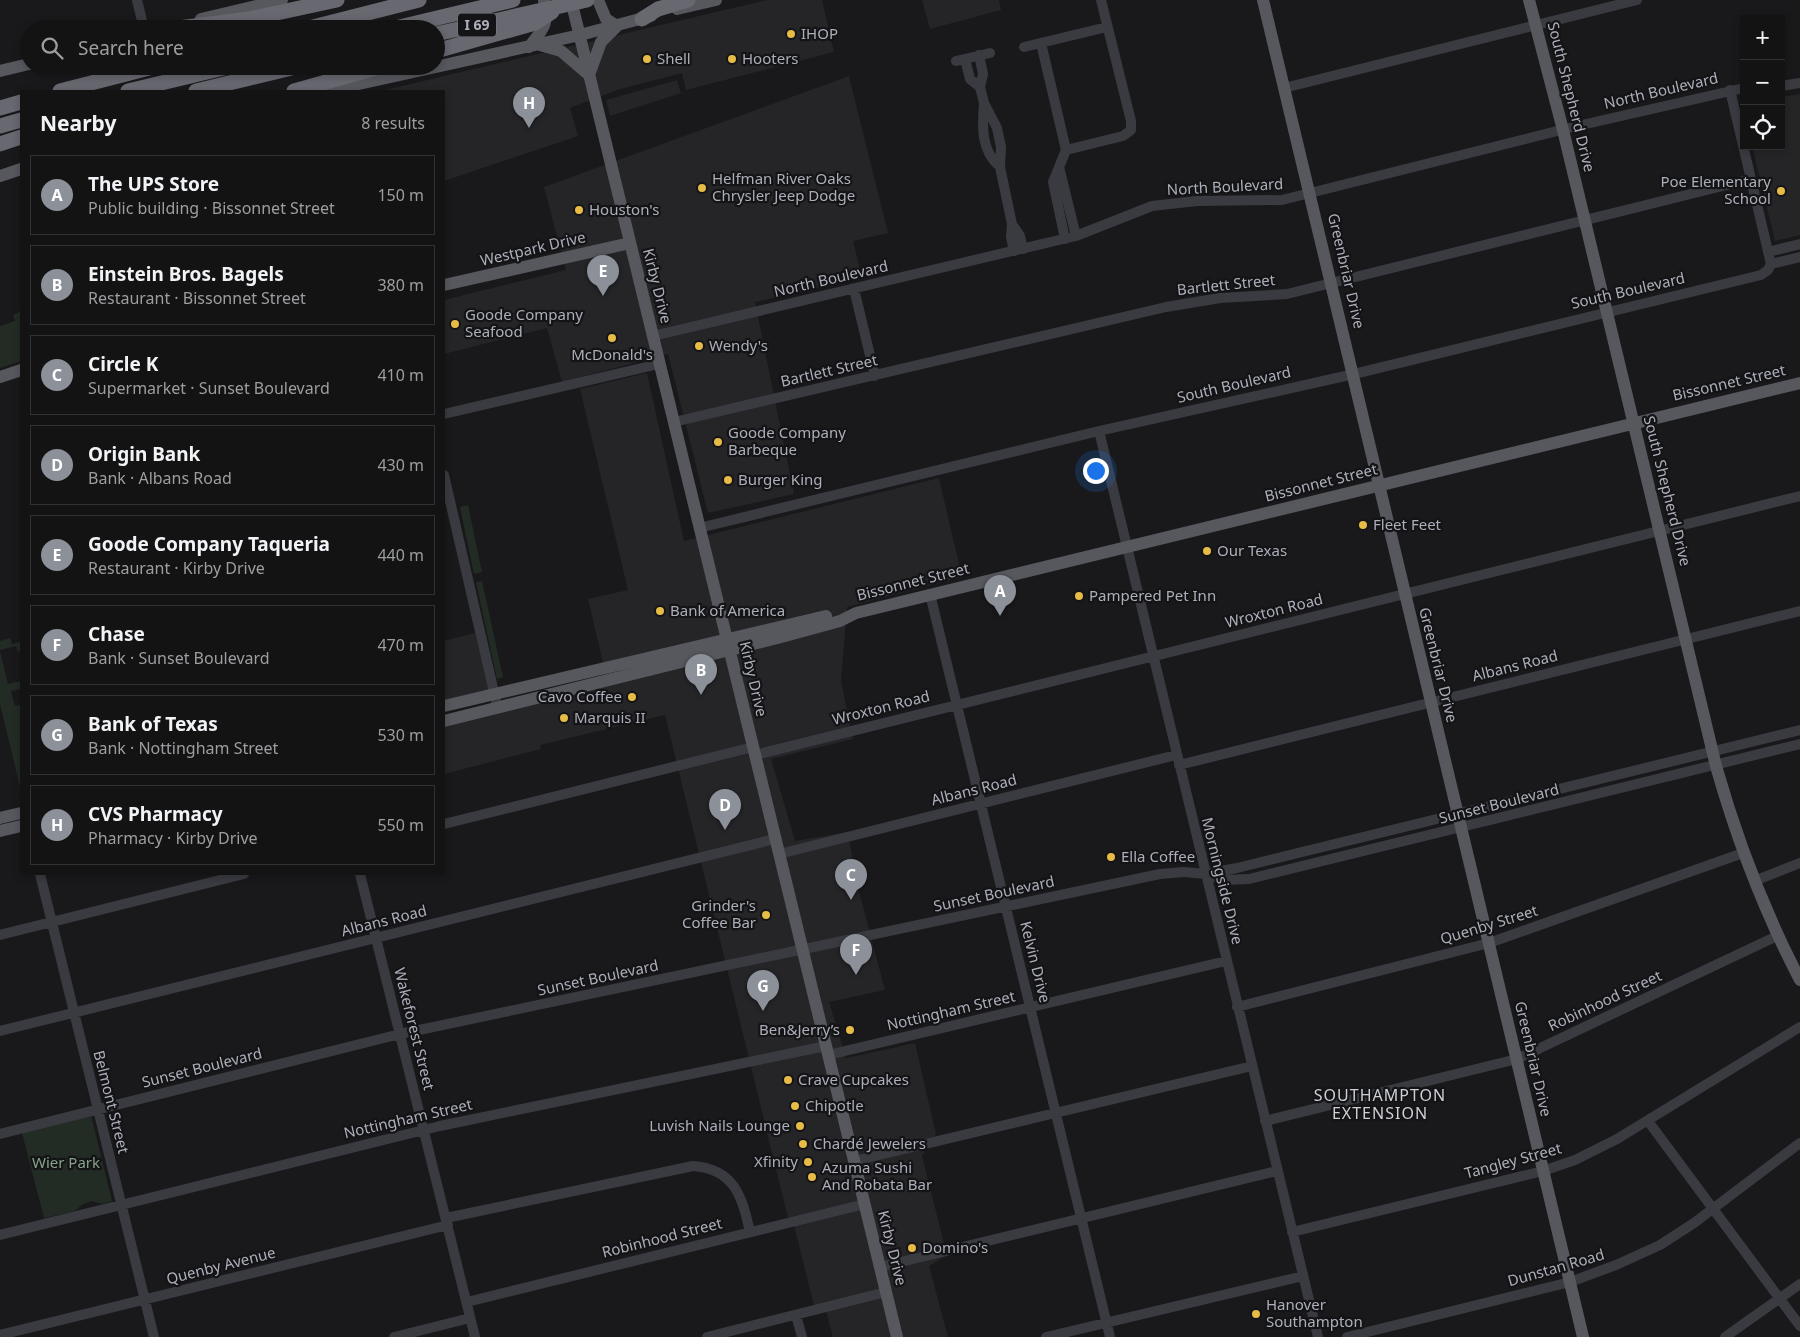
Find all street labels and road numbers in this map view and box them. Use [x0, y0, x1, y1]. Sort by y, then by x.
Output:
road number: I 69 [458, 14, 496, 36]
street label: South Shepherd Drive [1544, 20, 1600, 174]
street label: North Boulevard [1602, 67, 1720, 113]
street label: North Boulevard [1166, 173, 1284, 199]
street label: Greenbriar Drive [1324, 211, 1370, 330]
street label: Westpark Drive [478, 226, 587, 270]
street label: Kirby Drive [639, 246, 677, 325]
street label: North Boulevard [772, 255, 890, 301]
street label: South Boulevard [1569, 267, 1687, 313]
street label: Bartlett Street [1176, 269, 1277, 299]
street label: Bartlett Street [778, 349, 880, 391]
street label: Bissonnet Street [1670, 359, 1788, 405]
street label: South Boulevard [1175, 361, 1293, 407]
street label: South Shepherd Drive [1640, 414, 1696, 568]
street label: Bissonnet Street [1262, 458, 1380, 506]
street label: Bissonnet Street [854, 557, 972, 605]
street label: Wroxton Road [1223, 588, 1325, 632]
street label: Greenbriar Drive [1415, 605, 1463, 724]
street label: Kirby Drive [736, 639, 772, 718]
street label: Albans Road [1470, 645, 1560, 685]
street label: Wroxton Road [830, 685, 932, 729]
street label: Albans Road [929, 769, 1019, 809]
street label: Sunset Boulevard [1437, 778, 1561, 828]
street label: Morningside Drive [1198, 815, 1248, 946]
street label: Sunset Boulevard [932, 870, 1056, 916]
street label: Albans Road [339, 900, 429, 940]
street label: Quenby Street [1437, 900, 1541, 948]
street label: Kelvin Drive [1016, 919, 1056, 1005]
street label: Sunset Boulevard [536, 954, 660, 1000]
street label: Wakeforest Street [390, 965, 440, 1093]
street label: Robinhood Street [1545, 965, 1665, 1035]
street label: Nottingham Street [885, 985, 1017, 1035]
street label: Greenbriar Drive [1511, 999, 1557, 1118]
street label: Sunset Boulevard [140, 1042, 264, 1092]
street label: Belmont Street [89, 1048, 135, 1156]
street label: Nottingham Street [342, 1093, 474, 1143]
street label: Tangley Street [1462, 1137, 1564, 1183]
street label: Kirby Drive [874, 1208, 912, 1287]
street label: Robinhood Street [600, 1212, 725, 1262]
street label: Quenby Avenue [164, 1242, 277, 1288]
street label: Dunstan Road [1505, 1244, 1606, 1290]

